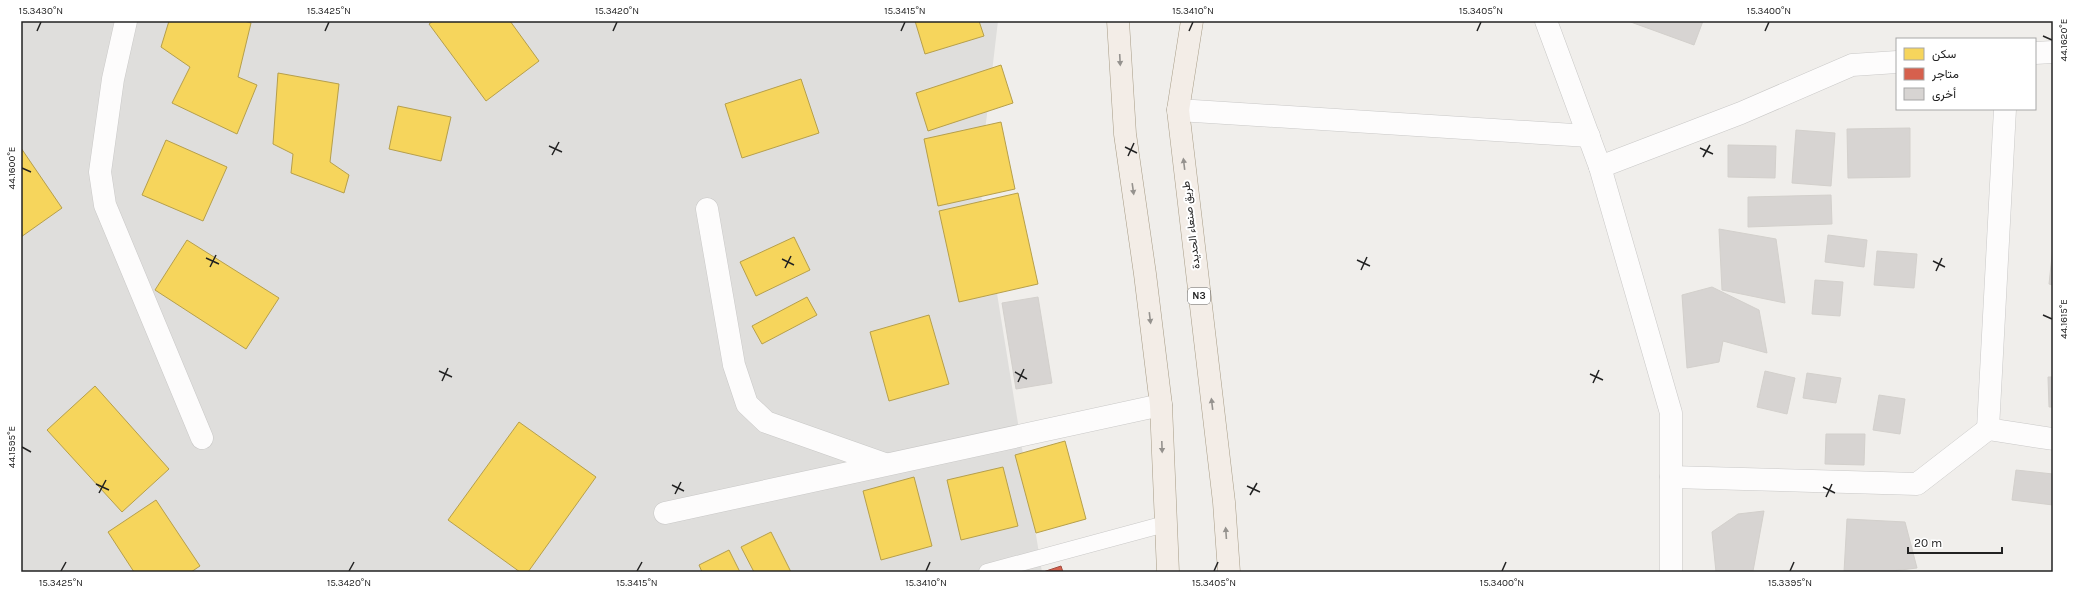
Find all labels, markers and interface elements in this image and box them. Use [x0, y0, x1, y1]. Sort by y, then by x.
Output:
text: 15.3430°N [19, 5, 63, 17]
text: 15.3425°N [307, 5, 351, 17]
text: 15.3420°N [595, 5, 639, 17]
text: 15.3415°N [884, 5, 926, 17]
text: 15.3410°N [1172, 5, 1214, 17]
text: 15.3405°N [1459, 5, 1503, 17]
text: 15.3400°N [1747, 5, 1791, 17]
text: 44.1620°E [2058, 19, 2070, 61]
legend [1896, 38, 2036, 110]
text: سكن [1932, 47, 1956, 62]
one-way arrow [1117, 54, 1124, 66]
text: متاجر [1931, 67, 1959, 82]
text: أخرى [1932, 87, 1956, 102]
text: 44.1600°E [6, 147, 18, 189]
one-way arrow [1181, 158, 1187, 170]
street label: طريق صنعاء الحديدة [1179, 180, 1203, 270]
one-way arrow [1130, 183, 1136, 195]
road number: N3 [1188, 288, 1210, 304]
text: 44.1615°E [2058, 299, 2070, 339]
one-way arrow [1147, 312, 1153, 324]
one-way arrow [1209, 398, 1215, 410]
text: 44.1595°E [6, 426, 18, 468]
one-way arrow [1159, 441, 1165, 454]
one-way arrow [1223, 527, 1230, 539]
scale bar [1908, 529, 2002, 555]
text: 20 m [1914, 536, 1942, 550]
text: 15.3425°N [39, 577, 83, 589]
text: 15.3420°N [327, 577, 371, 589]
text: 15.3415°N [616, 577, 658, 589]
text: 15.3410°N [905, 577, 947, 589]
text: 15.3405°N [1192, 577, 1236, 589]
text: 15.3400°N [1480, 577, 1524, 589]
text: 15.3395°N [1768, 577, 1812, 589]

